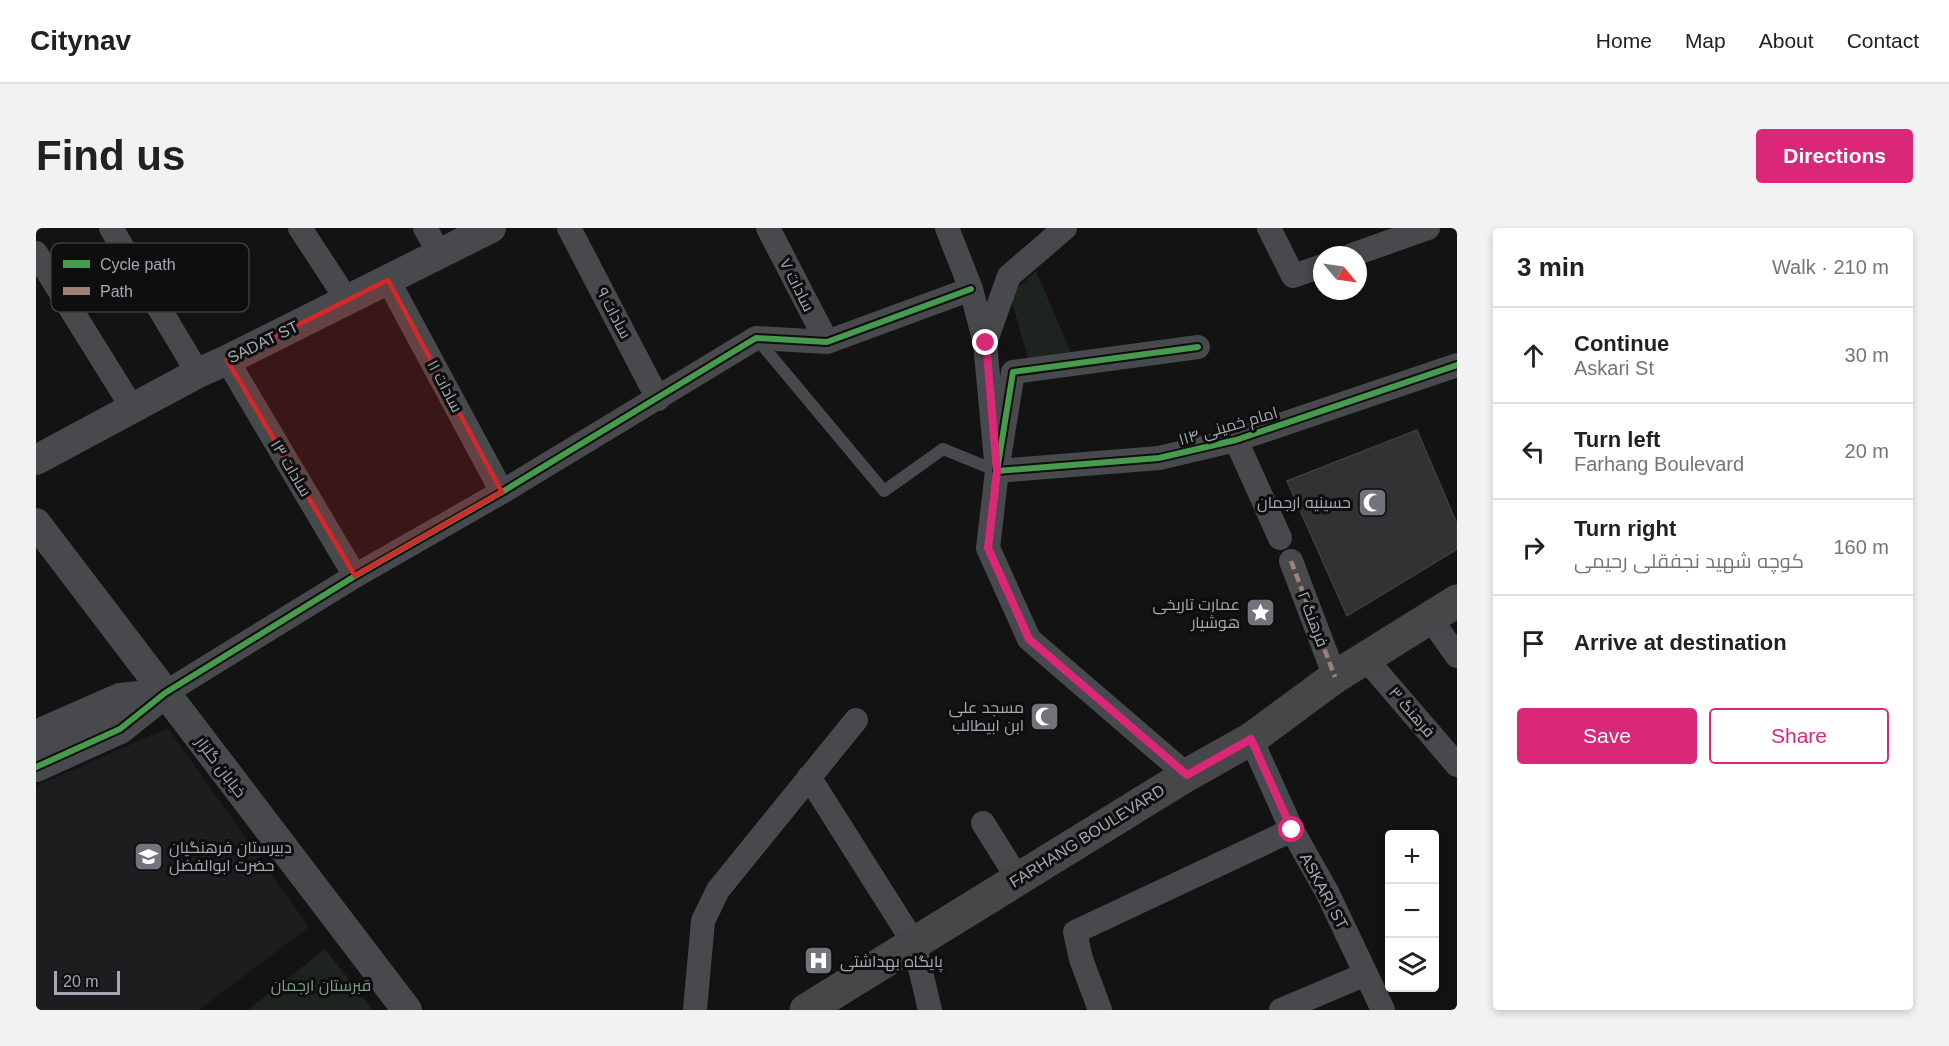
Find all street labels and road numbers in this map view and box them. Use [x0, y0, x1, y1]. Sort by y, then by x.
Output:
street label: سادات ۷ [776, 256, 818, 314]
street label: سادات ۹ [593, 285, 635, 341]
street label: SADAT ST [225, 317, 301, 366]
street label: سادات ۱۱ [424, 357, 466, 415]
street label: امام خمینی ۱۱۴ [1177, 404, 1280, 451]
street label: سادات ۱۳ [268, 437, 314, 499]
street label: فرهنگ ۲ [1294, 589, 1331, 649]
street label: فرهنگ ۳ [1385, 684, 1438, 741]
street label: خیابان گلزار [191, 733, 249, 802]
street label: FARHANG BOULEVARD [1006, 781, 1168, 891]
street label: ASKARI ST [1297, 850, 1351, 932]

